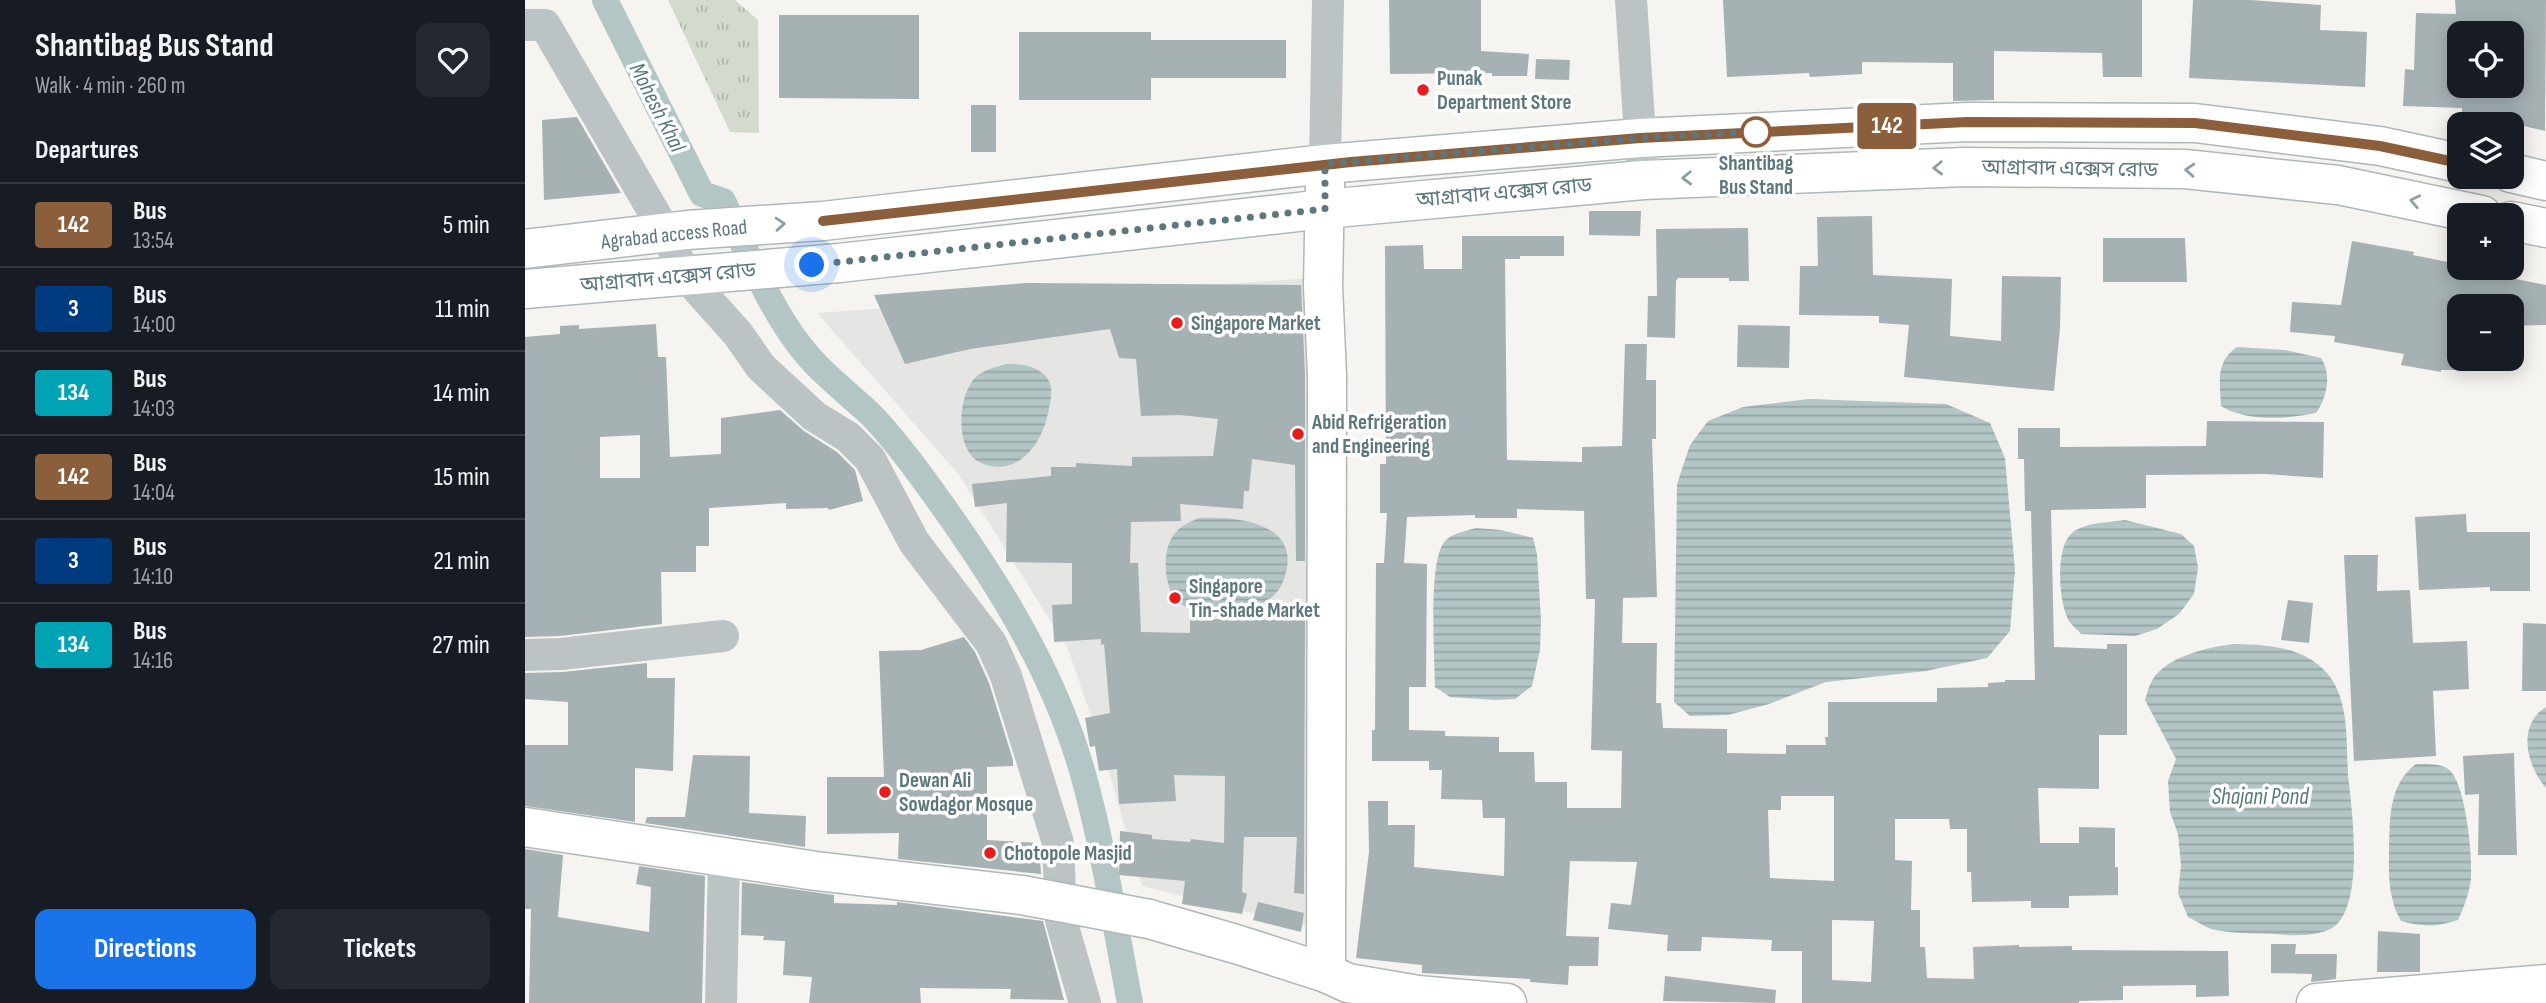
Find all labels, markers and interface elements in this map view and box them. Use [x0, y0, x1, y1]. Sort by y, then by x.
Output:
map controls [2447, 21, 2524, 371]
button: locate [2447, 21, 2524, 98]
button: heart [416, 23, 490, 97]
text: Shantibag Bus Stand [35, 26, 274, 66]
water label: Mohesh Khal [623, 58, 692, 157]
place label: Punak Department Store [1437, 66, 1572, 115]
text: Walk · 4 min · 260 m [35, 72, 185, 100]
marker: Punak Department Store [1415, 82, 1431, 98]
line badge: 142 [1847, 103, 1927, 149]
text: 142 [1871, 111, 1903, 140]
button: layers [2447, 112, 2524, 189]
marker: Shantibag Bus Stand [1741, 117, 1771, 147]
text: Departures [35, 135, 139, 166]
place label: Shantibag Bus Stand [1719, 151, 1793, 200]
street label: আগ্রাবাদ এক্সেস রোড [1981, 154, 2159, 183]
one-way arrow [1933, 161, 1944, 176]
one-way arrow [2185, 163, 2196, 178]
one-way arrow [1681, 171, 1692, 186]
street label: আগ্রাবাদ এক্সেস রোড [1414, 172, 1594, 213]
one-way arrow [2409, 195, 2421, 210]
text: Bus [133, 196, 167, 227]
button: + [2447, 203, 2524, 280]
text: 142 [58, 210, 89, 239]
text: 5 min [443, 210, 490, 241]
street label: Agrabad access Road [599, 214, 748, 255]
one-way arrow [774, 217, 785, 232]
text: 13:54 [133, 227, 174, 255]
your location [794, 247, 829, 282]
street label: আগ্রাবাদ এক্সেস রোড [578, 257, 758, 298]
text: Bus [133, 280, 167, 311]
text: 3 [68, 294, 79, 323]
text: 11 min [435, 294, 490, 325]
button: − [2447, 294, 2524, 371]
text: 14:00 [133, 311, 176, 339]
place label: Singapore Market [1191, 311, 1321, 336]
marker: Singapore Market [1169, 315, 1185, 331]
text: Bus [133, 364, 167, 395]
text: 134 [58, 378, 89, 407]
text: 14 min [433, 378, 490, 409]
text: 14:03 [133, 395, 175, 423]
place label: Abid Refrigeration and Engineering [1311, 410, 1447, 459]
marker: Abid Refrigeration and Engineering [1290, 426, 1306, 442]
text: Bus [133, 448, 167, 479]
text: 142 [58, 462, 89, 491]
text: 15 min [434, 462, 490, 493]
text: 14:04 [133, 479, 175, 507]
text: Bus [133, 532, 167, 563]
text: 3 [68, 546, 79, 575]
text: 21 min [433, 546, 490, 577]
text: 14:10 [133, 563, 173, 591]
place label: Singapore Tin-shade Market [1189, 574, 1320, 623]
marker: Singapore Tin-shade Market [1167, 590, 1183, 606]
text: Bus [133, 616, 167, 647]
text: 134 [58, 630, 89, 659]
text: 27 min [432, 630, 490, 661]
text: 14:16 [133, 647, 173, 675]
place label: Dewan Ali Sowdagor Mosque [899, 768, 1033, 817]
water label: Shajani Pond [2211, 783, 2309, 811]
marker: Dewan Ali Sowdagor Mosque [877, 784, 893, 800]
place label: Chotopole Masjid [1004, 841, 1132, 866]
marker: Chotopole Masjid [982, 845, 998, 861]
button: Directions [35, 909, 256, 989]
button: Tickets [270, 909, 490, 989]

